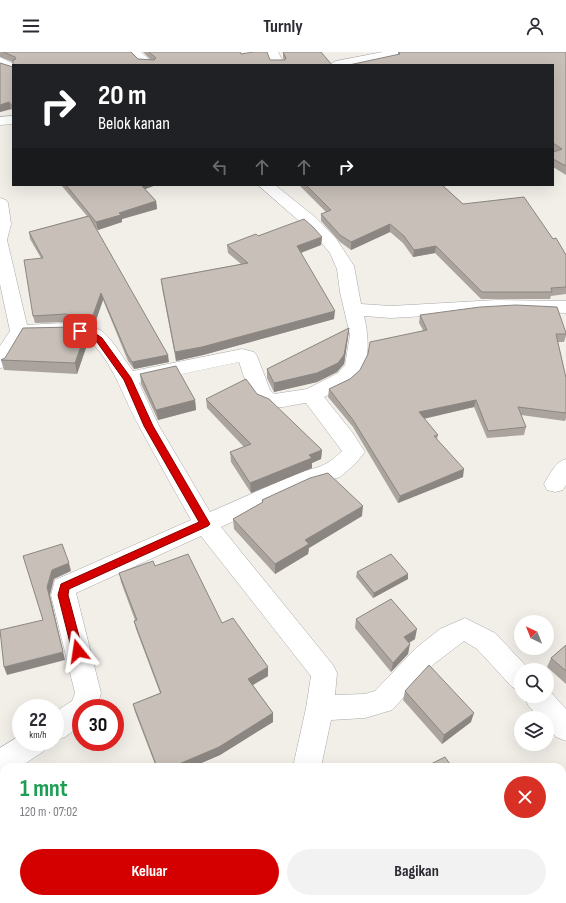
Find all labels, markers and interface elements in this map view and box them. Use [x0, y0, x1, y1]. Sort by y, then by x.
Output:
icon: menu [20, 15, 42, 37]
icon: person [524, 15, 546, 37]
text: Turnly [263, 16, 303, 37]
text: 20 m [98, 79, 147, 112]
icon: right [32, 80, 84, 132]
text: Belok kanan [98, 113, 170, 134]
icon: left [209, 156, 231, 178]
icon: ahead [251, 156, 273, 178]
icon: ahead [293, 156, 315, 178]
icon: right [335, 156, 357, 178]
pin [63, 314, 97, 348]
icon: arrive [69, 320, 91, 342]
north arrow [514, 615, 554, 655]
map controls [514, 615, 554, 751]
position arrow [57, 630, 99, 672]
button: search [514, 663, 554, 703]
speed limit sign: 30 [72, 699, 124, 751]
text: 22 [29, 708, 47, 732]
button: layers [514, 711, 554, 751]
text: km/h [29, 729, 47, 741]
text: 1 mnt [20, 774, 68, 803]
button: close [504, 776, 546, 818]
text: 120 m · 07:02 [20, 804, 77, 820]
button: Keluar [20, 849, 279, 895]
button: Bagikan [287, 849, 546, 895]

